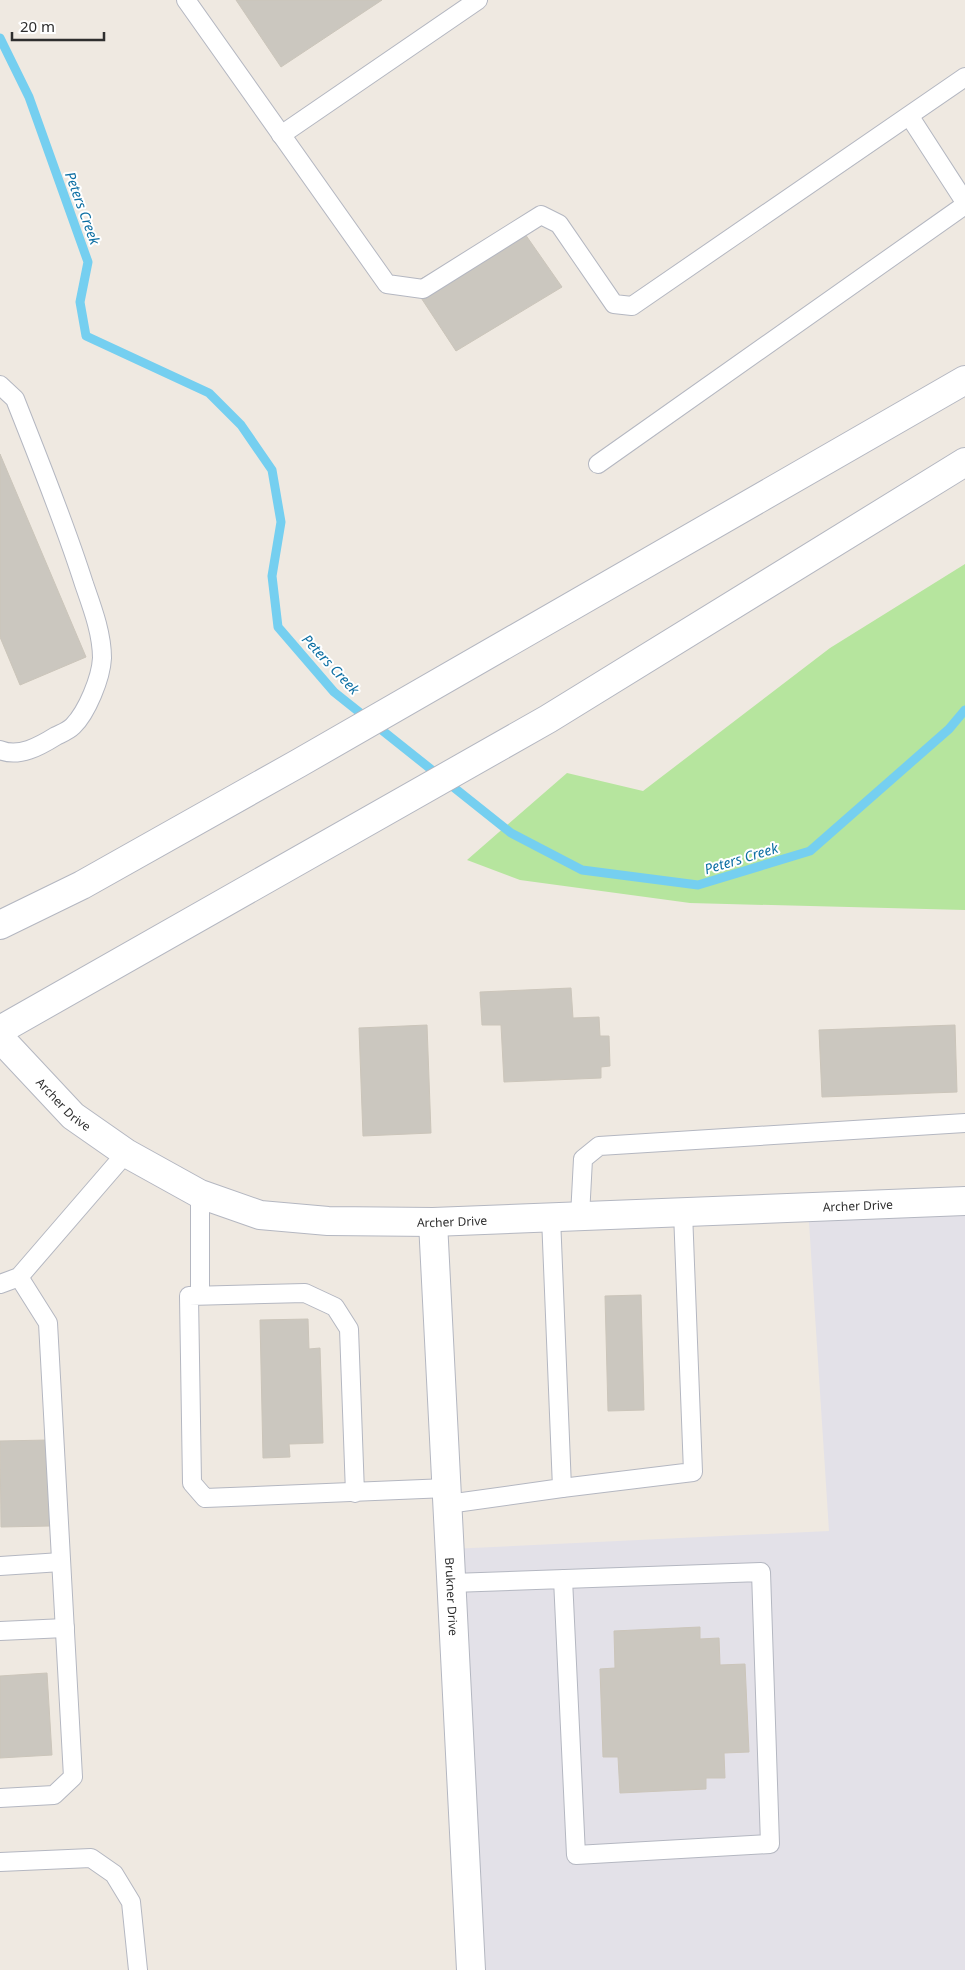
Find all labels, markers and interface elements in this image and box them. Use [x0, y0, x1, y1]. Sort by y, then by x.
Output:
scale bar [12, 10, 105, 42]
text: 20 m [20, 16, 55, 36]
water label: Peters Creek [61, 169, 105, 248]
water label: Peters Creek [298, 630, 365, 699]
water label: Peters Creek [702, 837, 781, 878]
street label: Archer Drive [33, 1074, 95, 1135]
street label: Archer Drive [822, 1195, 893, 1215]
street label: Archer Drive [417, 1211, 488, 1231]
street label: Brukner Drive [442, 1557, 463, 1636]

